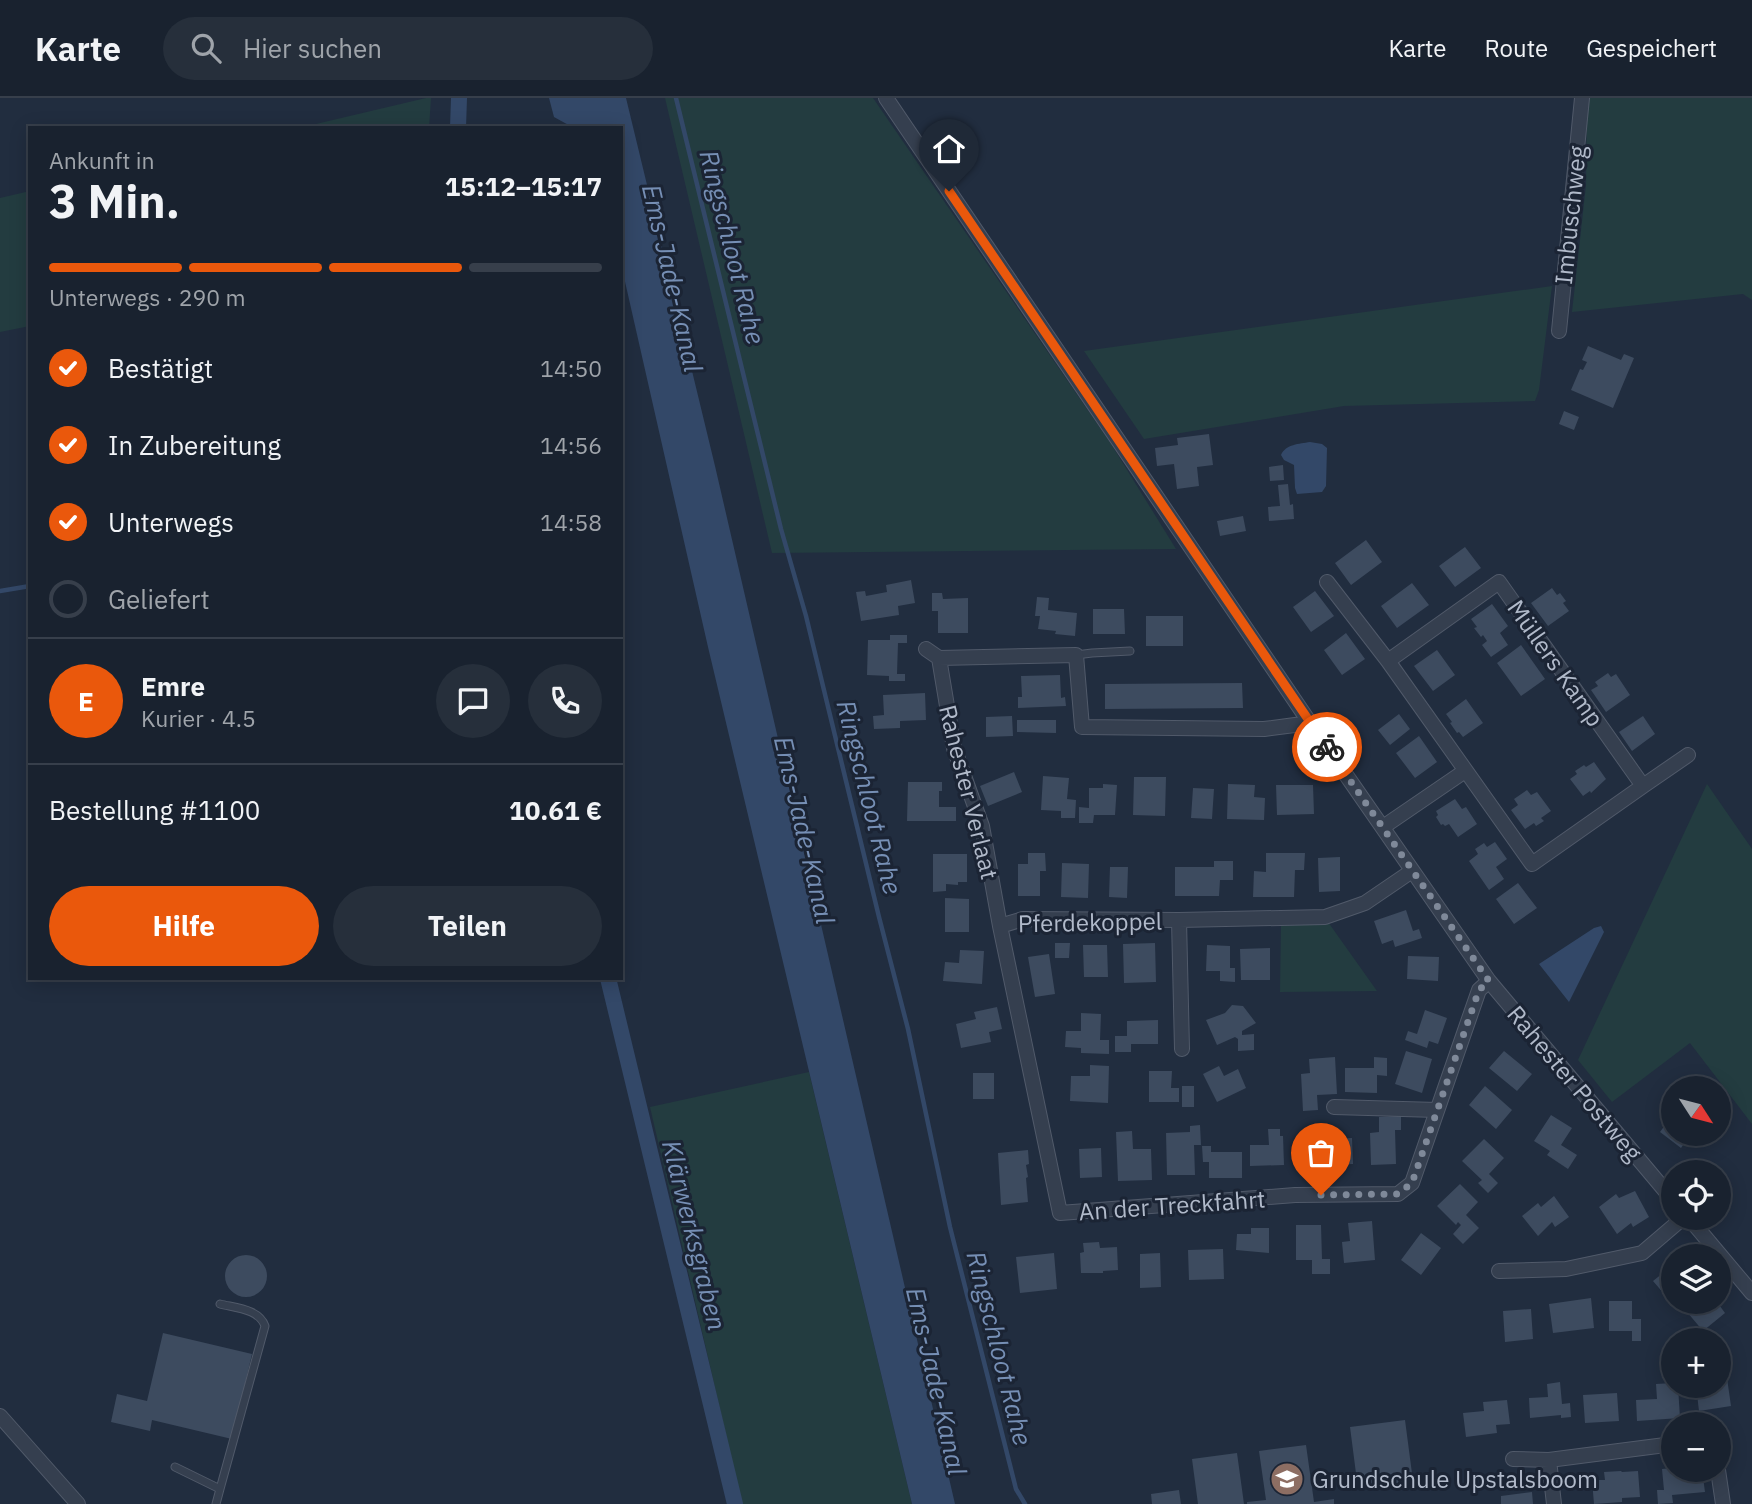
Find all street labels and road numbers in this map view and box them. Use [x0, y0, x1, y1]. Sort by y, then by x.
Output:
street label: Imbuschweg [1547, 144, 1593, 286]
street label: Müllers Kamp [1500, 593, 1612, 733]
street label: Rahester Verlaat [932, 701, 1006, 883]
street label: Pferdekoppel [1018, 905, 1162, 939]
street label: Rahester Postweg [1500, 998, 1650, 1168]
street label: An der Treckfahrt [1078, 1183, 1266, 1227]

